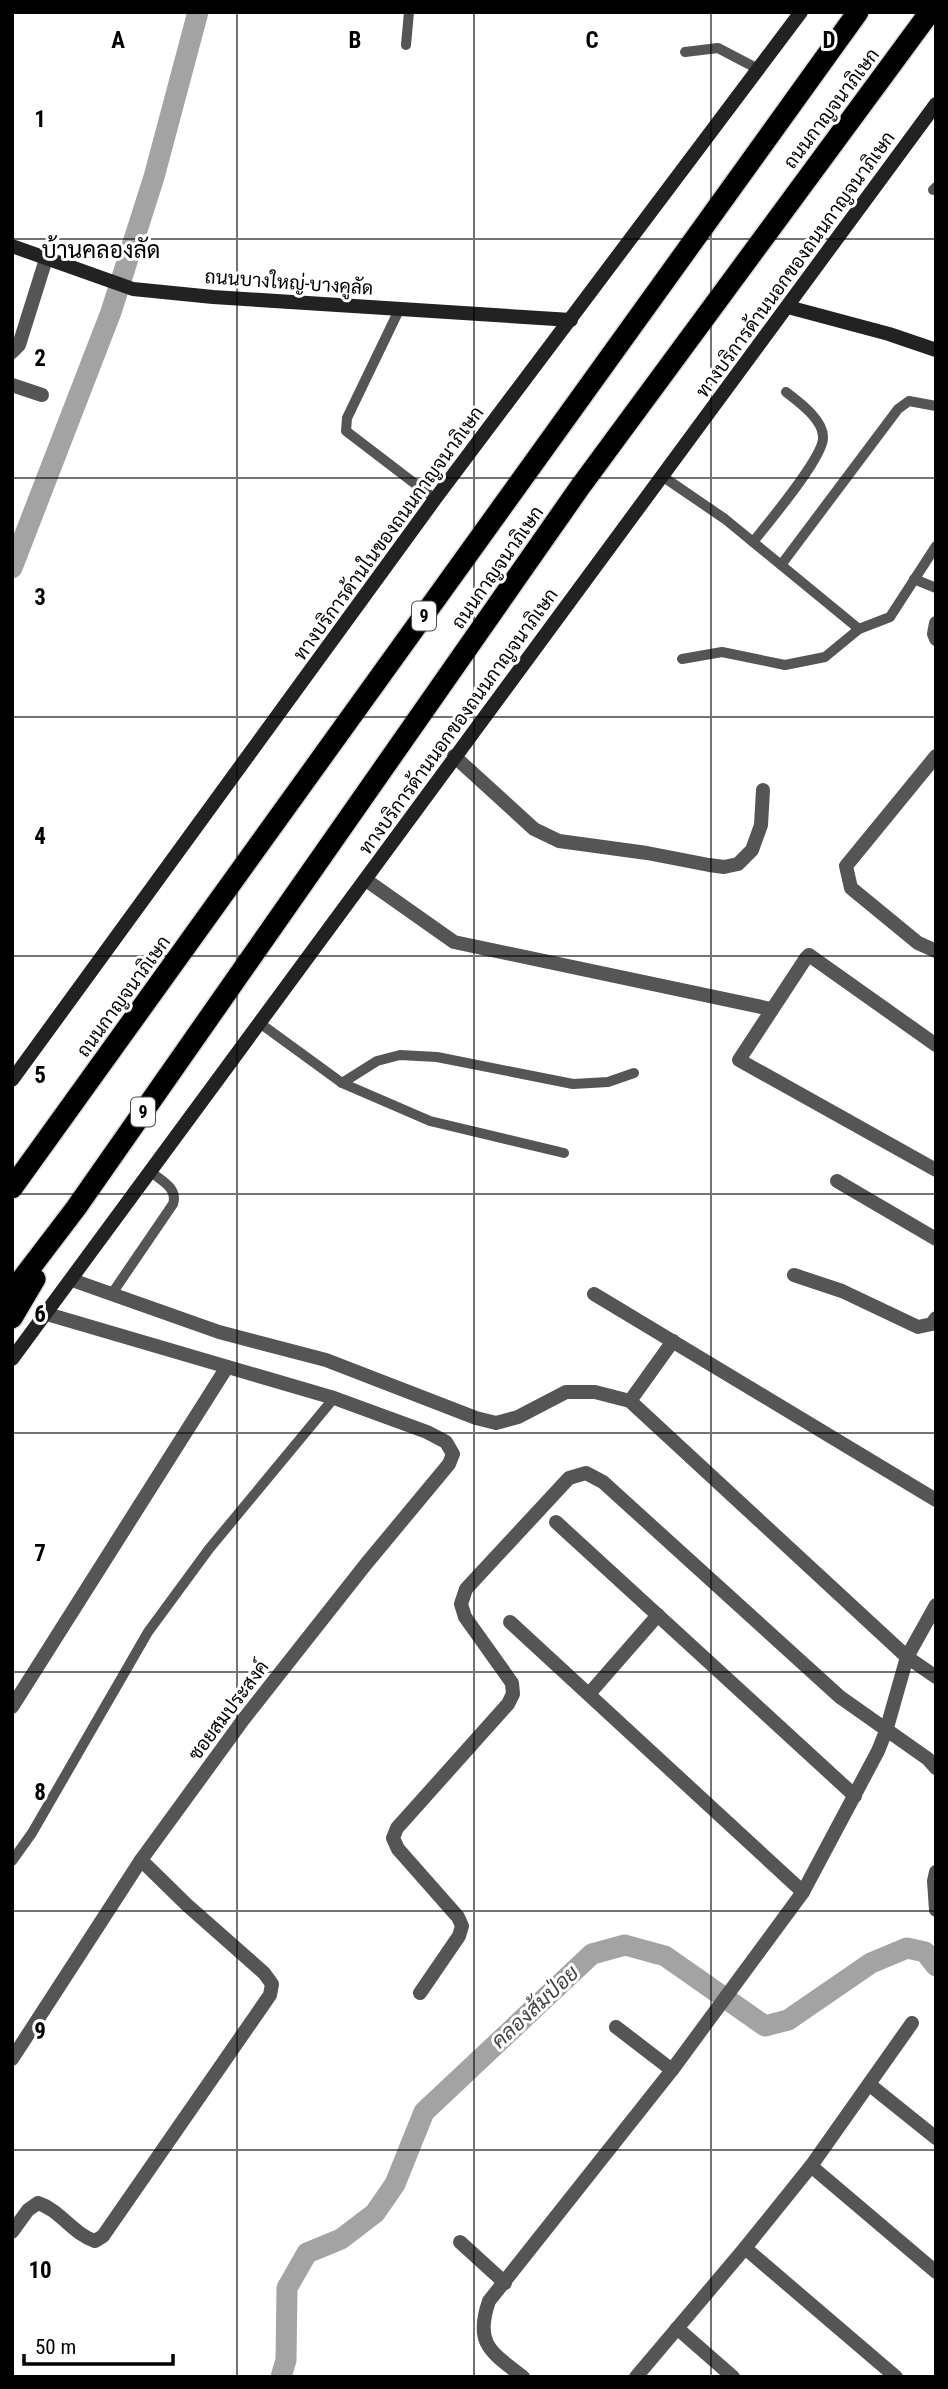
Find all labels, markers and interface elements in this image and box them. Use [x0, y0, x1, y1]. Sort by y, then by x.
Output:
text: A [111, 27, 125, 54]
text: B [349, 27, 361, 54]
text: C [585, 27, 599, 54]
text: D [823, 27, 836, 54]
street label: ถนนกาญจนาภิเษก [779, 44, 884, 173]
text: 1 [34, 106, 46, 133]
street label: ทางบริการด้านนอกของถนนกาญจนาภิเษก [691, 127, 900, 402]
district label: บ้านคลองลัด [42, 235, 160, 264]
street label: ถนนบางใหญ่-บางคูลัด [204, 264, 374, 302]
text: 2 [34, 345, 46, 372]
street label: ทางบริการด้านในของถนนกาญจนาภิเษก [288, 401, 488, 665]
street label: ถนนกาญจนาภิเษก [447, 502, 548, 633]
text: 3 [34, 584, 46, 611]
street label: ทางบริการด้านนอกของถนนกาญจนาภิเษก [354, 584, 563, 859]
road number: 9 [412, 602, 436, 630]
text: 4 [34, 823, 46, 850]
street label: ถนนกาญจนาภิเษก [72, 931, 175, 1061]
text: 5 [34, 1062, 46, 1089]
road number: 9 [131, 1098, 155, 1126]
text: 6 [34, 1301, 46, 1328]
text: 7 [34, 1540, 46, 1567]
street label: ซอยสมประสงค์ [183, 1655, 273, 1765]
text: 8 [34, 1779, 46, 1806]
water label: คลองส้มป่อย [486, 1960, 583, 2053]
text: 9 [34, 2018, 46, 2045]
text: 10 [28, 2257, 52, 2284]
scale bar [24, 2322, 173, 2366]
text: 50 m [35, 2335, 76, 2359]

